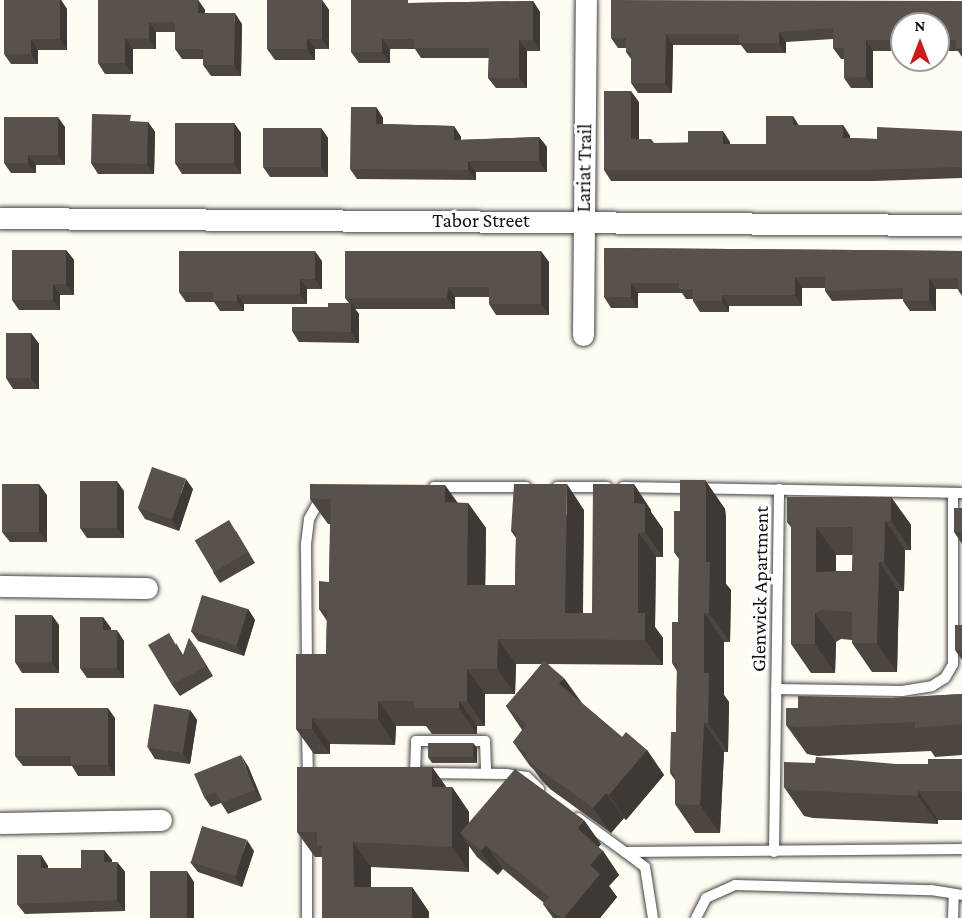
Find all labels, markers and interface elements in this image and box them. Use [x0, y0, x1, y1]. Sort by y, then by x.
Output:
north arrow [890, 12, 950, 72]
text: N [915, 17, 925, 34]
street label: Lariat Trail [571, 124, 597, 212]
street label: Tabor Street [432, 208, 530, 232]
street label: Glenwick Apartment [747, 506, 773, 672]

